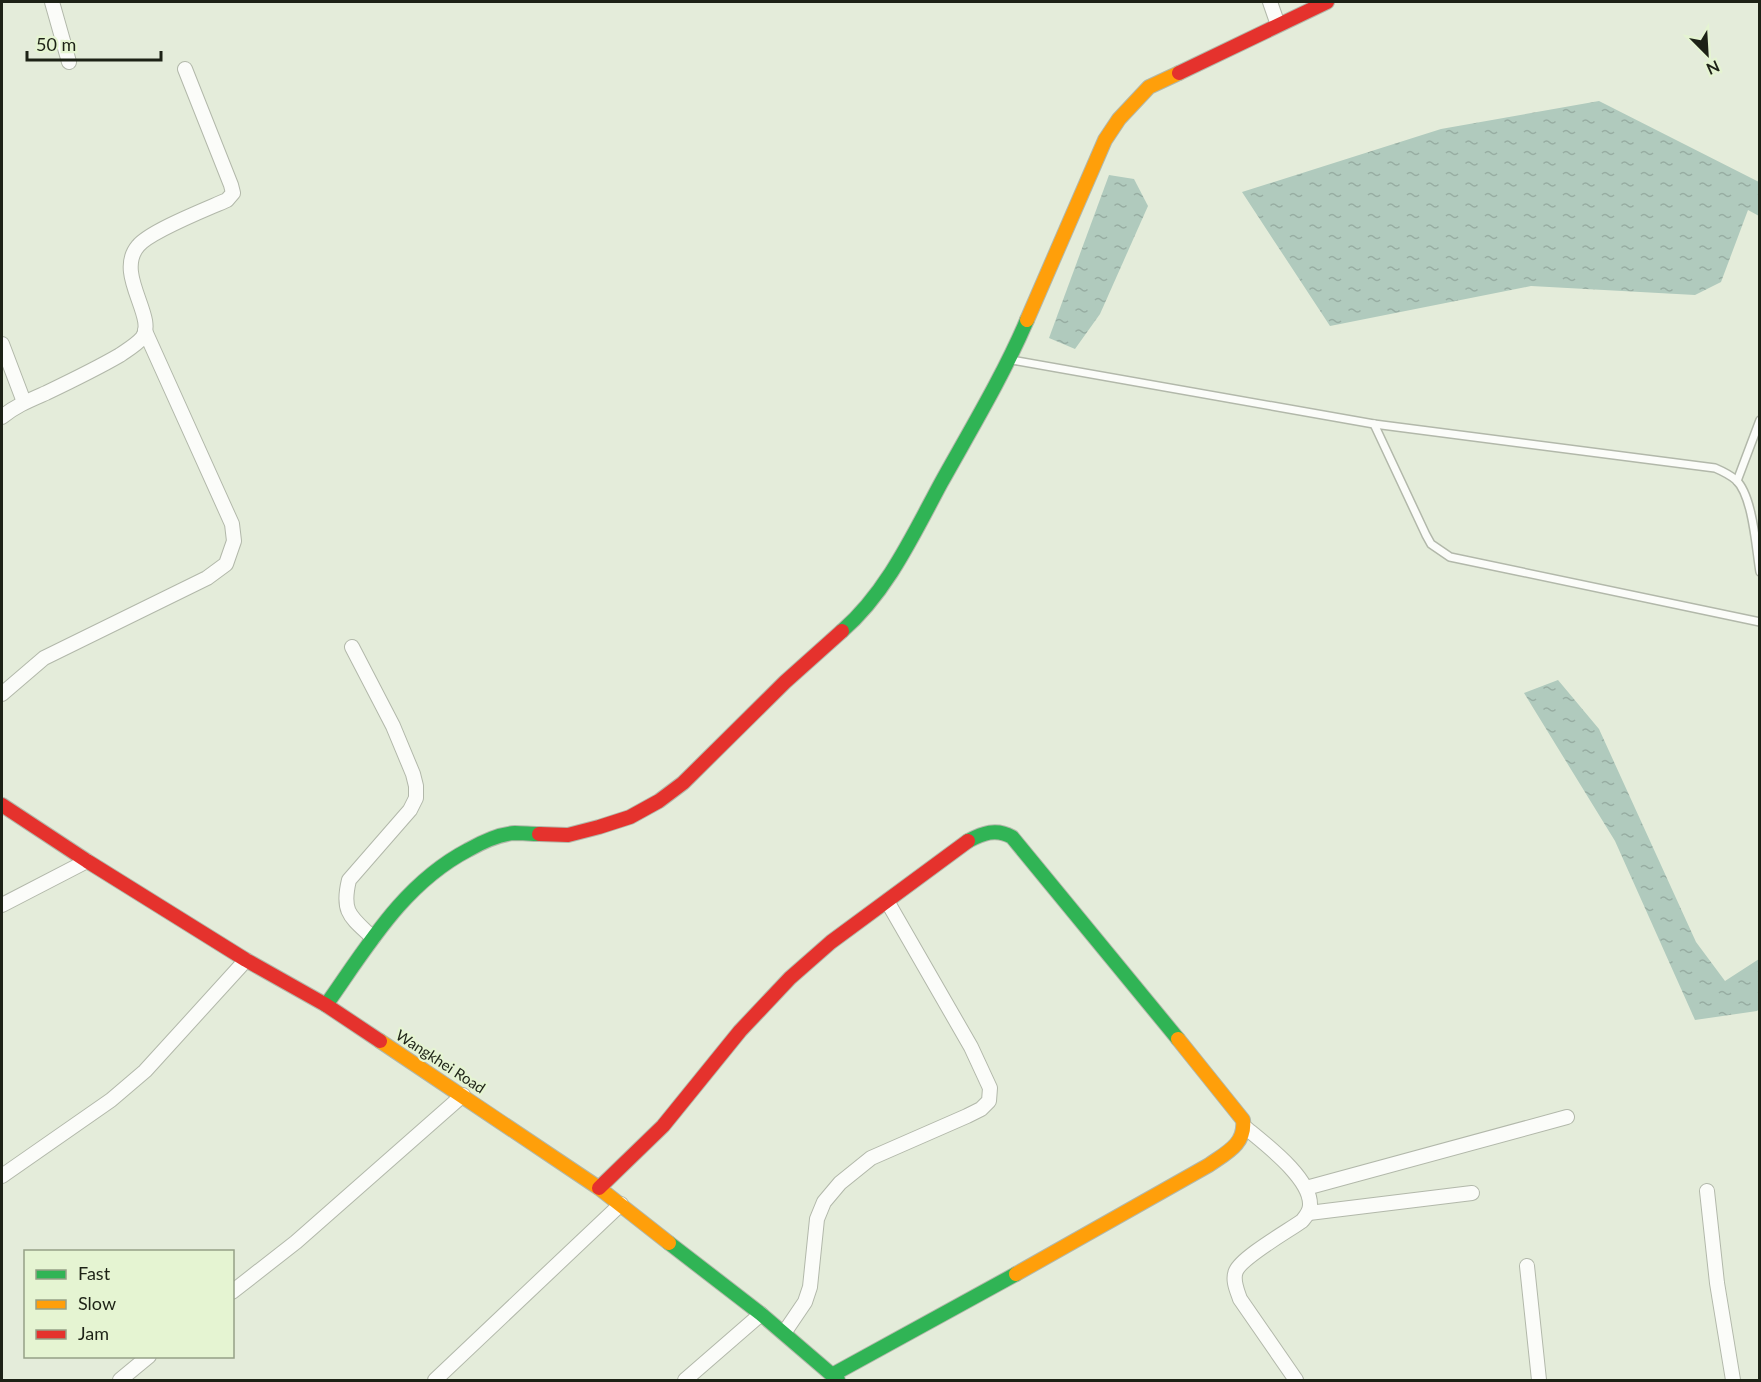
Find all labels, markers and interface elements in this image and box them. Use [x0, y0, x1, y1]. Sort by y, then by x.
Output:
scale bar [27, 24, 160, 62]
north arrow [1677, 24, 1737, 84]
text: 50 m [36, 33, 76, 55]
text: N [1704, 57, 1723, 79]
street label: Wangkhei Road [393, 1025, 489, 1097]
legend [24, 1250, 234, 1358]
text: Fast [78, 1262, 111, 1284]
text: Slow [78, 1292, 116, 1314]
text: Jam [78, 1322, 109, 1344]

